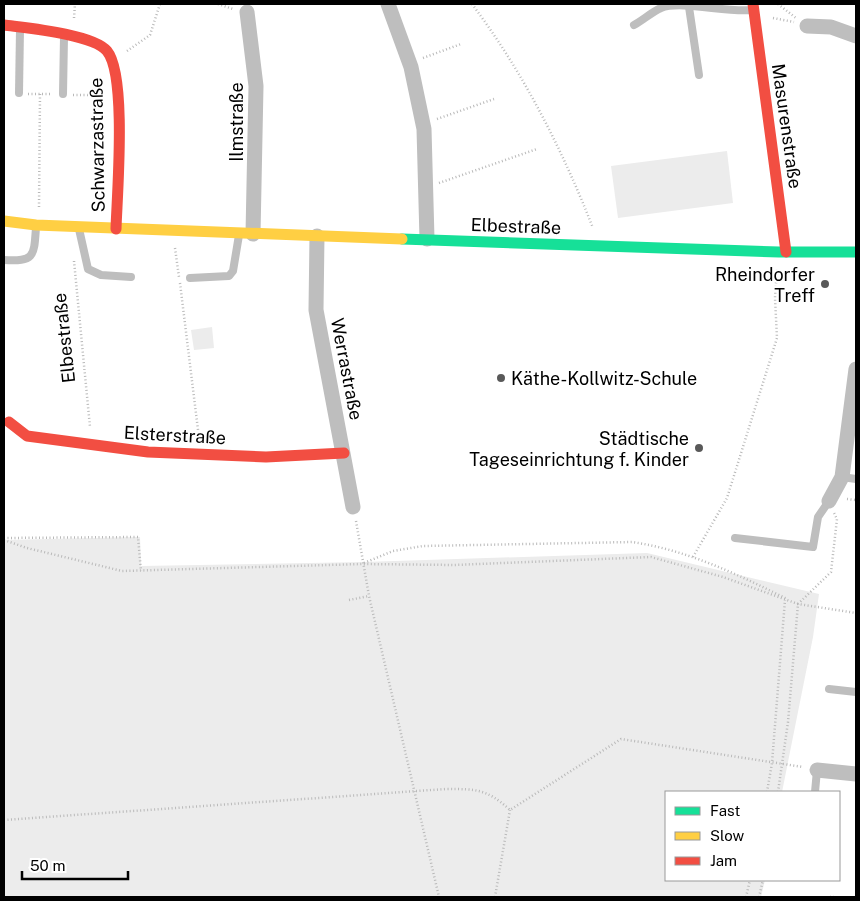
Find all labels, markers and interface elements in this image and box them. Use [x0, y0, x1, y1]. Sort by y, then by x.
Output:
street label: Masurenstraße [768, 62, 806, 190]
street label: Schwarzastraße [85, 77, 109, 213]
street label: Ilmstraße [226, 82, 247, 162]
street label: Elbestraße [470, 214, 562, 238]
place label: Rheindorfer Treff [715, 264, 815, 306]
marker: Rheindorfer Treff [819, 278, 831, 290]
street label: Elbestraße [49, 292, 79, 384]
street label: Werrastraße [327, 316, 367, 422]
place label: Käthe-Kollwitz-Schule [511, 368, 697, 389]
marker: Käthe-Kollwitz-Schule [495, 372, 507, 384]
street label: Elsterstraße [123, 422, 227, 448]
place label: Städtische Tageseinrichtung f. Kinder [469, 428, 689, 470]
marker: Städtische Tageseinrichtung f. Kinder [693, 442, 705, 454]
legend [665, 791, 840, 881]
text: Fast [710, 802, 740, 819]
text: Slow [710, 827, 745, 844]
scale bar [22, 848, 129, 880]
text: Jam [710, 852, 737, 869]
text: 50 m [30, 857, 65, 874]

